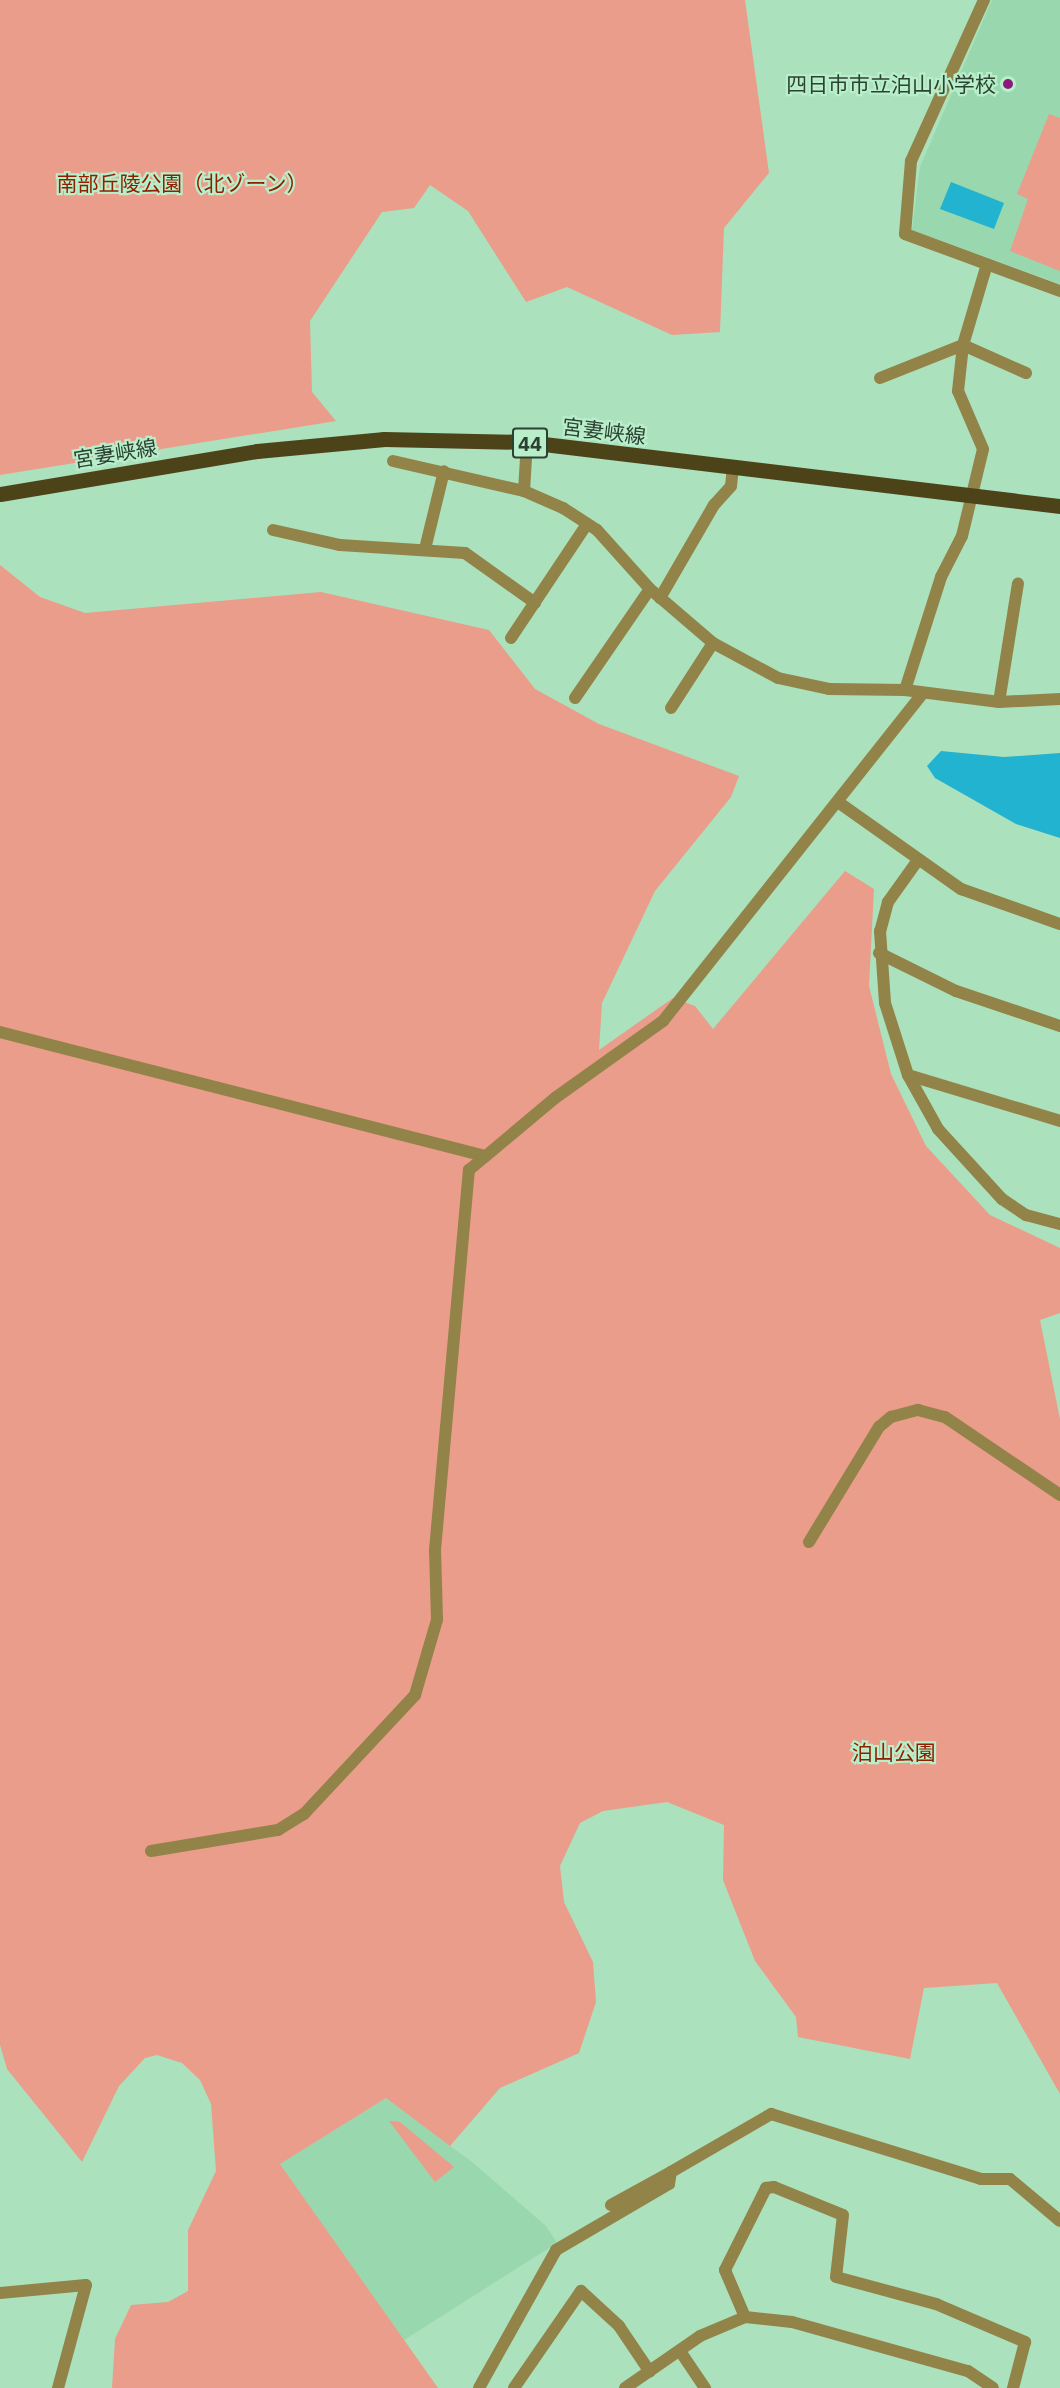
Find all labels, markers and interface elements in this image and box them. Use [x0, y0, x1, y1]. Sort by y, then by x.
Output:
place label: 四日市市立泊山小学校 [786, 71, 996, 97]
marker: 四日市市立泊山小学校 [1001, 77, 1015, 91]
park label: 南部丘陵公園（北ゾーン） [56, 170, 308, 196]
street label: 宮妻峡線 [561, 413, 647, 449]
road number: 44 [512, 426, 548, 460]
street label: 宮妻峡線 [72, 434, 158, 472]
park label: 泊山公園 [852, 1739, 936, 1765]

